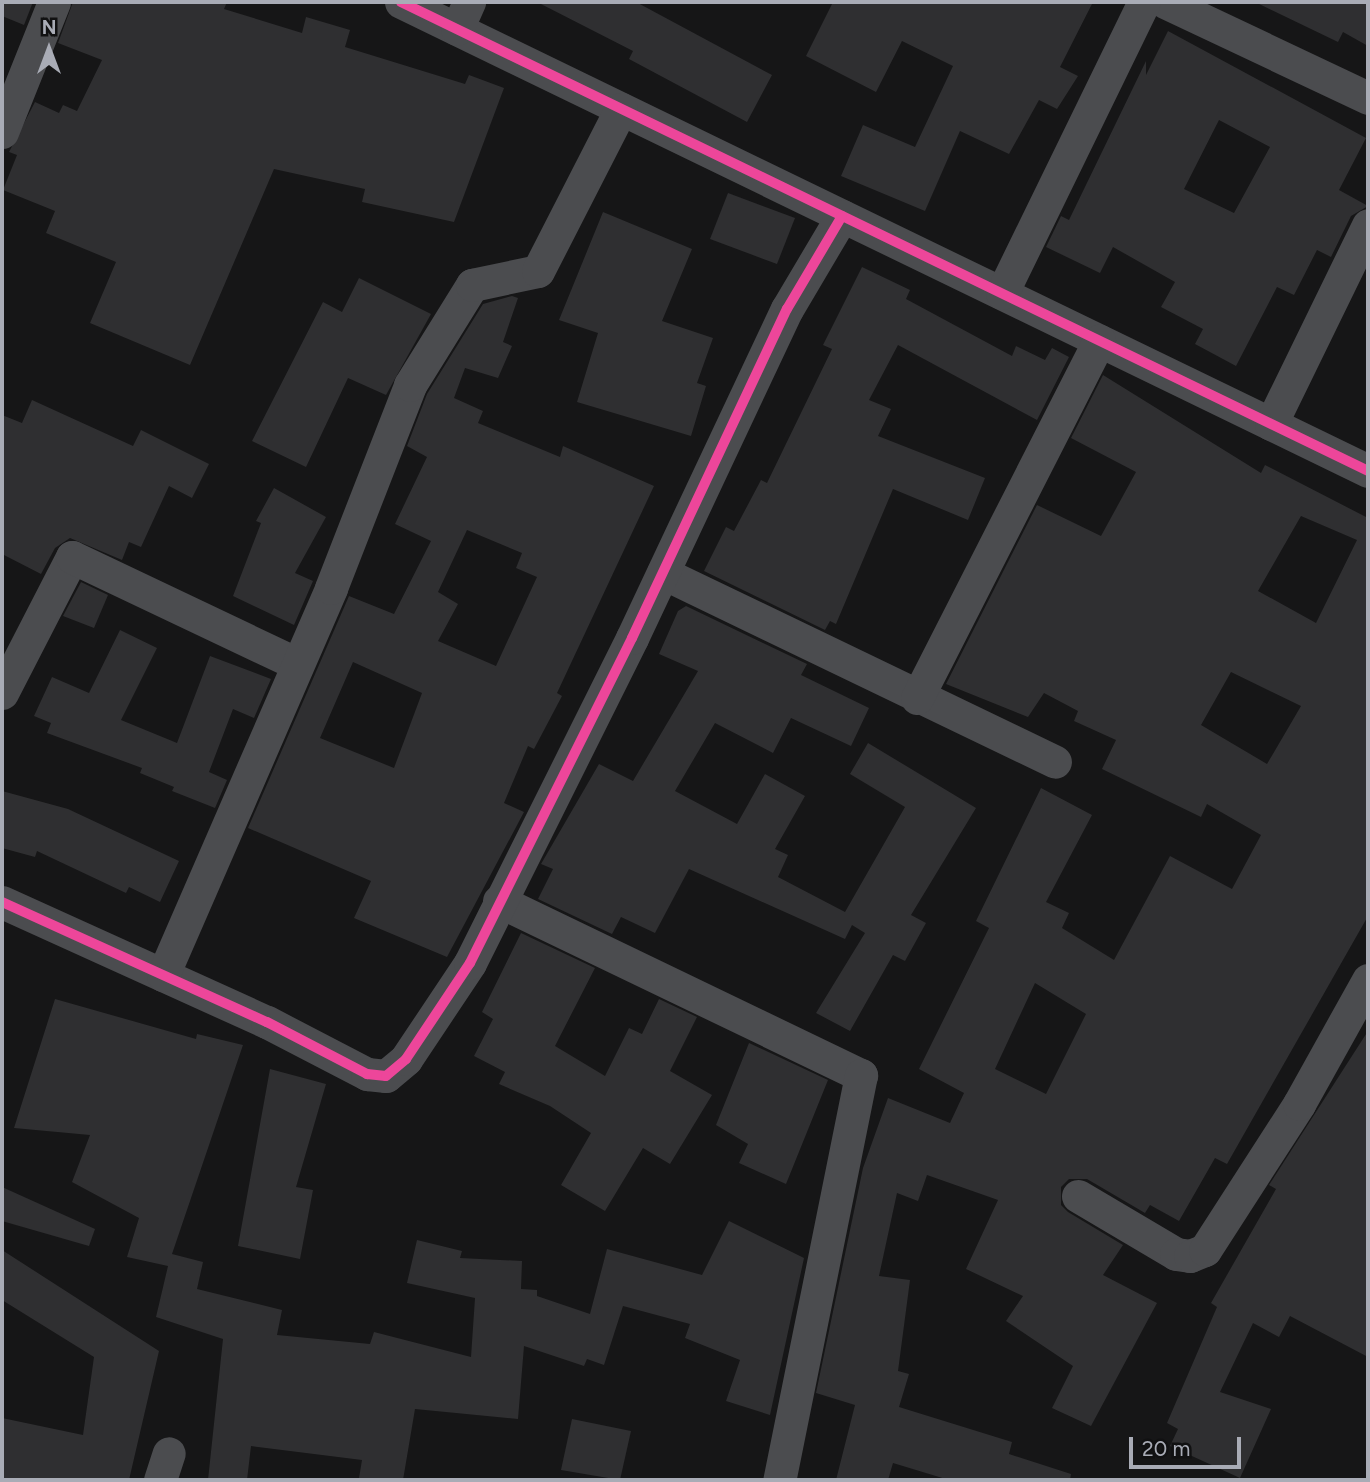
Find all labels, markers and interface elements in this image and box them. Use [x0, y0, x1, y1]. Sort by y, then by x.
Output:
north arrow [14, 14, 84, 84]
text: N [42, 16, 56, 39]
scale bar [1132, 1422, 1244, 1466]
text: 20 m [1142, 1436, 1190, 1461]

